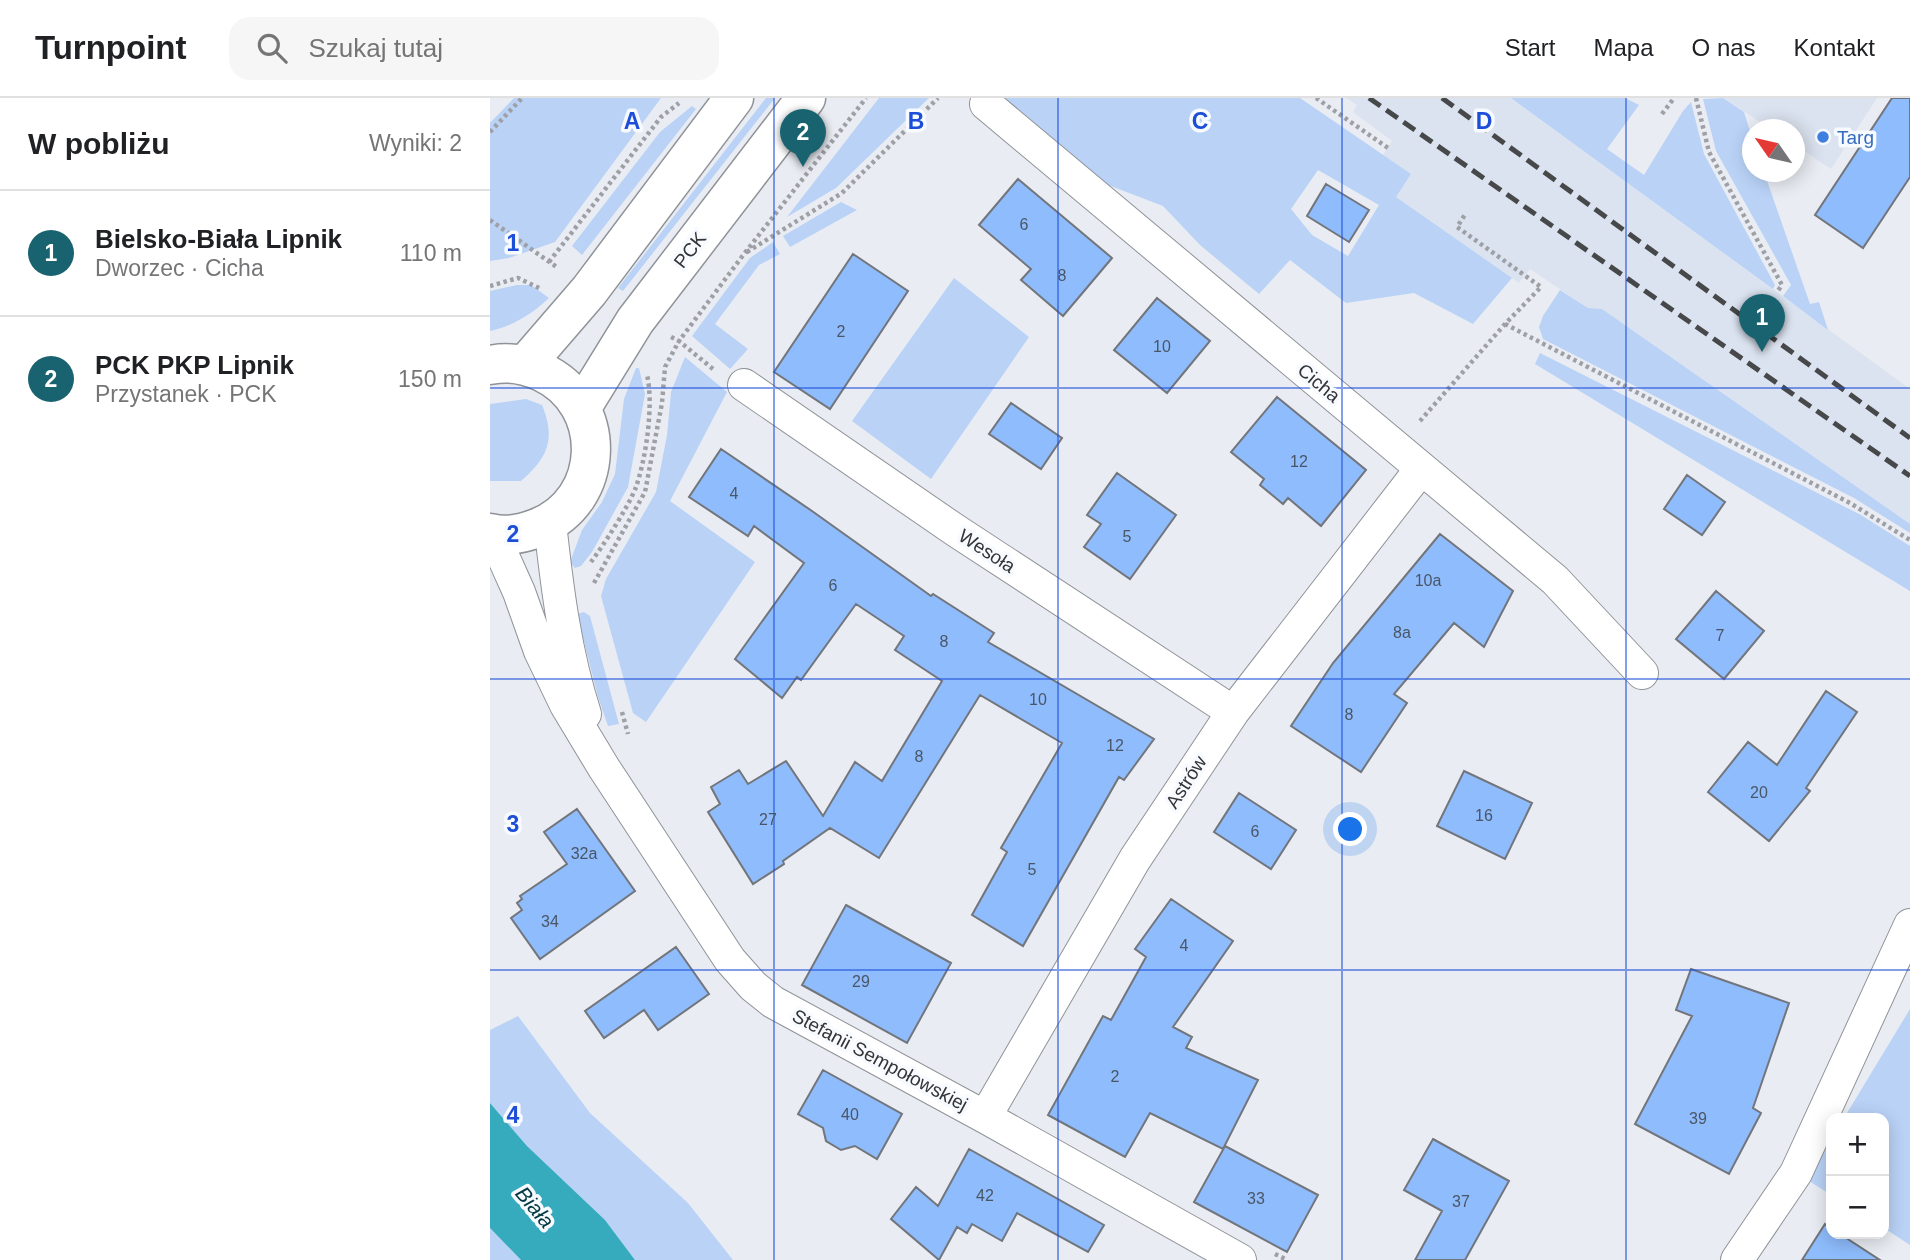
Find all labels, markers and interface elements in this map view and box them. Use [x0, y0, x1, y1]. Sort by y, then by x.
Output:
search box [229, 17, 719, 80]
text: Turnpoint [35, 29, 187, 66]
icon: search [253, 29, 291, 67]
text: Szukaj tutaj [309, 33, 443, 63]
text: Start [1505, 34, 1556, 61]
text: Mapa [1594, 34, 1654, 61]
text: O nas [1692, 34, 1756, 61]
text: Kontakt [1794, 34, 1875, 61]
text: A [624, 108, 640, 134]
text: B [908, 108, 924, 134]
text: C [1192, 108, 1208, 134]
text: D [1476, 108, 1492, 134]
pin: 2 [780, 109, 826, 167]
north arrow [1742, 119, 1805, 182]
text: W pobliżu [28, 127, 170, 160]
place label: Targ [1837, 127, 1874, 148]
marker: Targ [1815, 129, 1831, 145]
text: Wyniki: 2 [369, 130, 462, 156]
house number: 6 [1020, 216, 1029, 233]
text: Bielsko-Biała Lipnik [95, 224, 342, 254]
street label: PCK [670, 228, 710, 272]
text: 1 [507, 230, 520, 256]
text: 1 [45, 240, 57, 266]
text: 110 m [400, 240, 462, 266]
text: Dworzec · Cicha [95, 255, 264, 281]
house number: 8 [1058, 267, 1067, 284]
pin: 1 [1739, 294, 1785, 352]
house number: 2 [837, 323, 846, 340]
house number: 10 [1153, 338, 1171, 355]
text: PCK PKP Lipnik [95, 350, 294, 380]
street label: Cicha [1294, 359, 1345, 407]
text: 2 [45, 366, 57, 392]
text: 150 m [398, 366, 462, 392]
text: Przystanek · PCK [95, 381, 277, 407]
house number: 12 [1290, 453, 1308, 470]
house number: 4 [730, 485, 739, 502]
text: 2 [507, 521, 519, 547]
street label: Wesoła [955, 525, 1020, 577]
house number: 5 [1123, 528, 1132, 545]
house number: 10a [1415, 572, 1441, 589]
house number: 6 [829, 577, 838, 594]
house number: 8a [1393, 624, 1411, 641]
house number: 7 [1716, 627, 1725, 644]
house number: 8 [940, 633, 949, 650]
house number: 10 [1029, 691, 1047, 708]
house number: 8 [1345, 706, 1354, 723]
house number: 12 [1106, 737, 1124, 754]
house number: 8 [915, 748, 924, 765]
street label: Astrów [1161, 752, 1211, 812]
house number: 20 [1750, 784, 1768, 801]
house number: 16 [1475, 807, 1493, 824]
text: 3 [507, 811, 519, 837]
house number: 27 [759, 811, 777, 828]
your location [1333, 812, 1367, 846]
house number: 6 [1251, 823, 1260, 840]
house number: 32a [571, 845, 597, 862]
house number: 5 [1028, 861, 1037, 878]
house number: 34 [541, 913, 559, 930]
house number: 4 [1180, 937, 1189, 954]
house number: 29 [852, 973, 870, 990]
street label: Stefanii Sempołowskiej [789, 1005, 971, 1115]
house number: 2 [1111, 1068, 1120, 1085]
text: 4 [507, 1102, 520, 1128]
house number: 40 [841, 1106, 859, 1123]
house number: 39 [1689, 1110, 1707, 1127]
map controls [1826, 1113, 1889, 1239]
button: + [1826, 1113, 1889, 1176]
button: − [1826, 1176, 1889, 1239]
water label: Biała [511, 1182, 559, 1232]
house number: 42 [976, 1187, 994, 1204]
house number: 33 [1247, 1190, 1265, 1207]
house number: 37 [1452, 1193, 1470, 1210]

